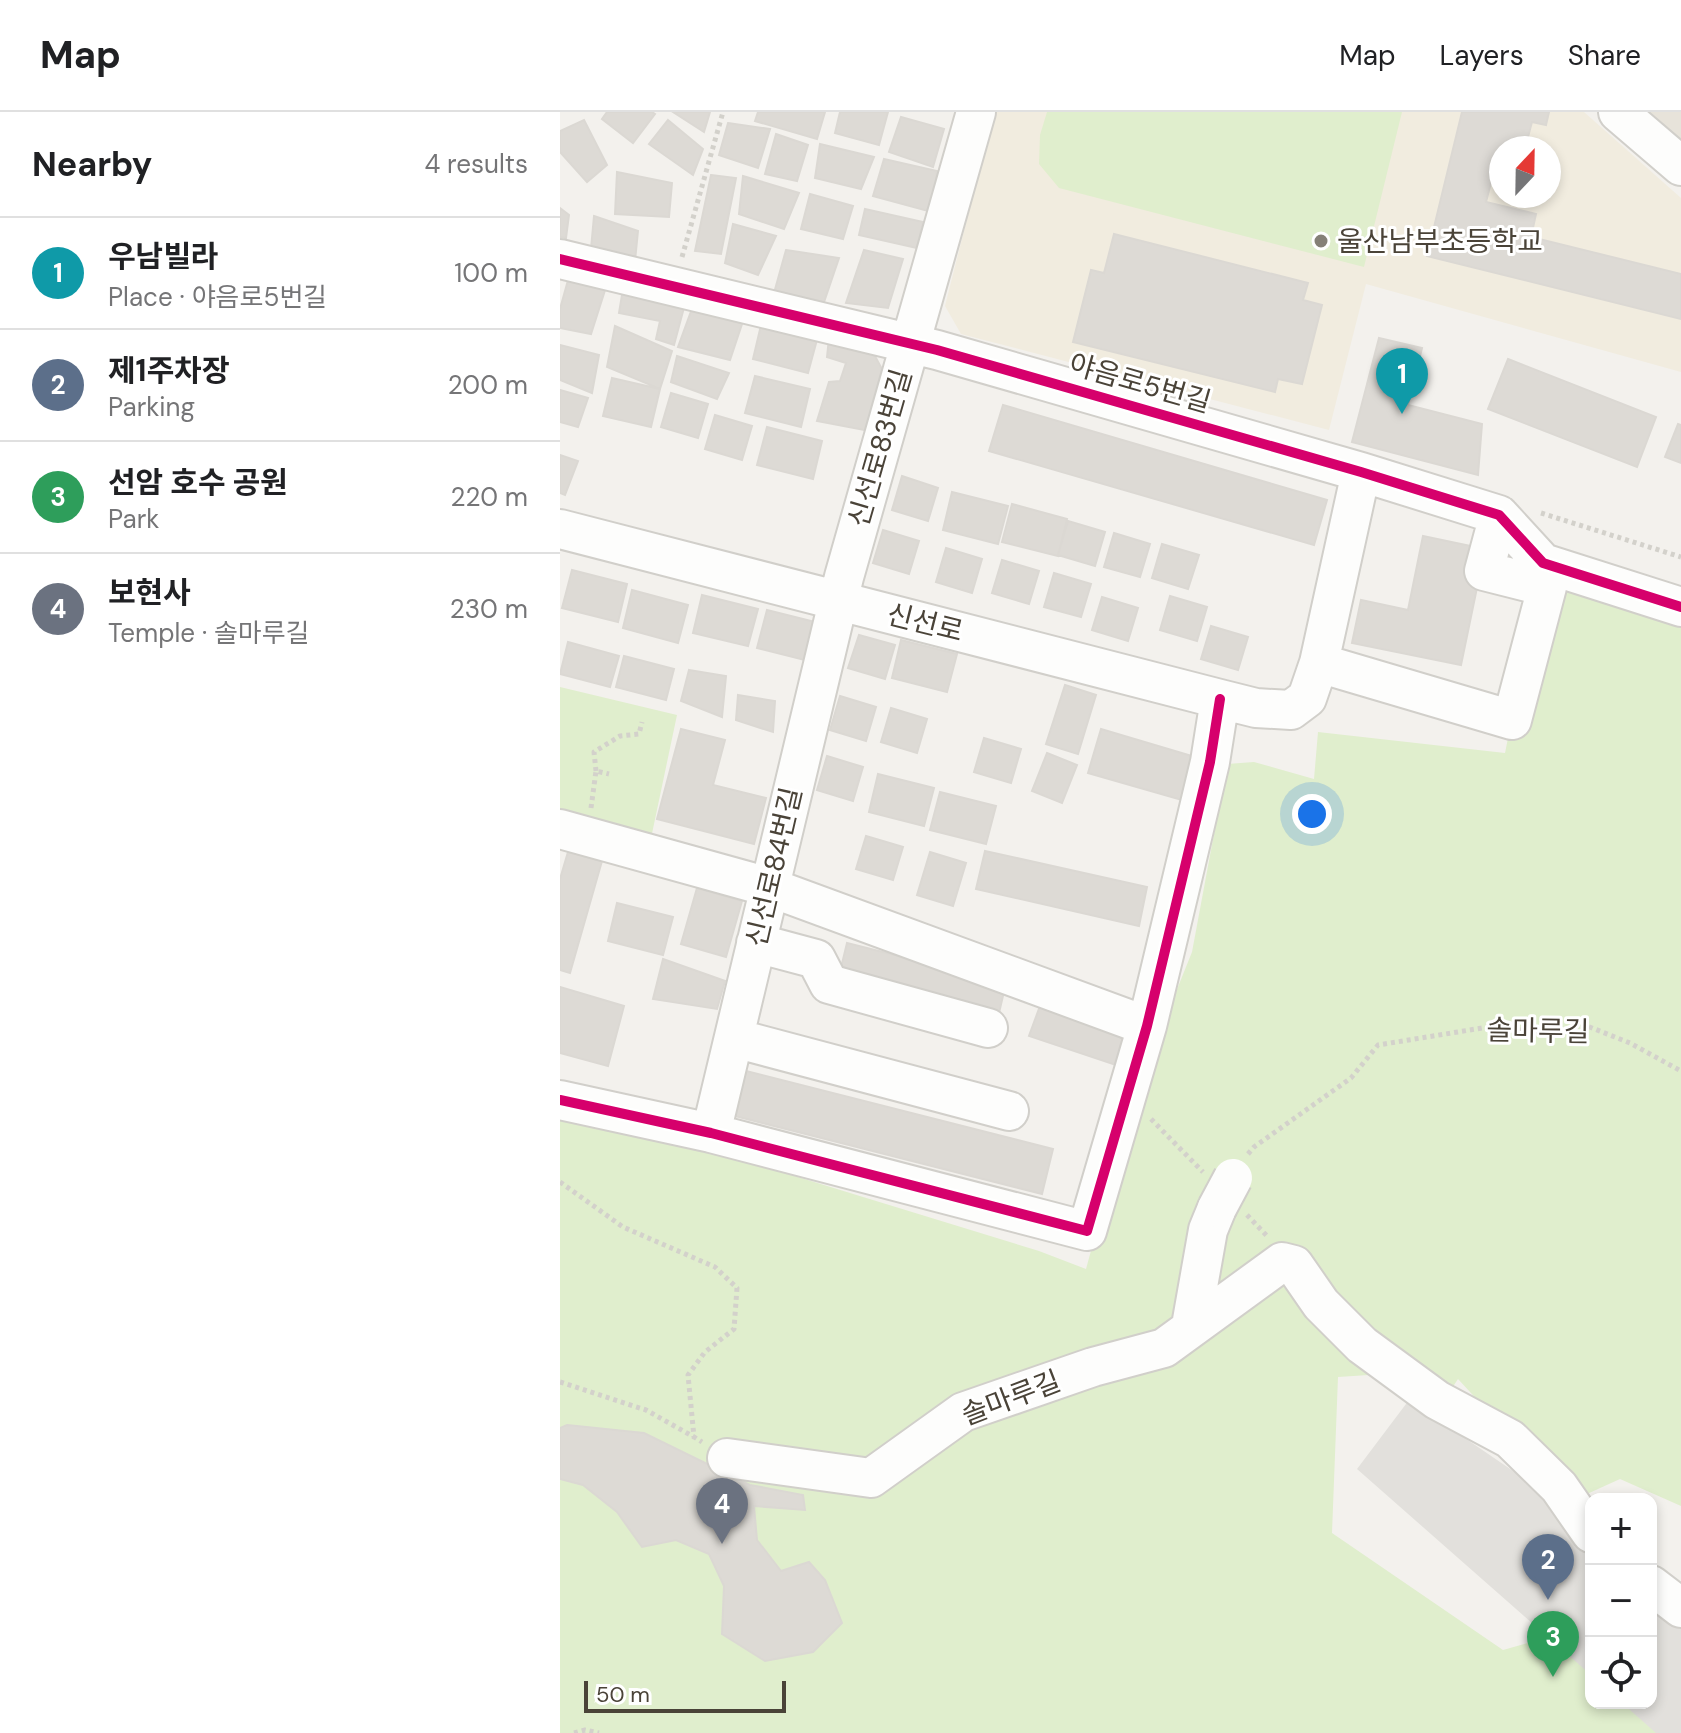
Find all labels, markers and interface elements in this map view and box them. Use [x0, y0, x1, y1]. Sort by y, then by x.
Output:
text: Map [40, 30, 121, 80]
text: Map [1339, 37, 1396, 74]
text: Layers [1440, 37, 1524, 74]
text: Share [1568, 37, 1641, 74]
north arrow [1489, 136, 1561, 208]
text: Nearby [32, 142, 152, 187]
text: 4 results [424, 147, 528, 181]
place label: 울산남부초등학교 [1337, 223, 1543, 260]
marker: 울산남부초등학교 [1312, 232, 1330, 250]
text: 우남빌라 [108, 237, 218, 276]
text: 1 [53, 256, 63, 290]
text: 100 m [454, 256, 528, 290]
text: Place · 야음로5번길 [108, 280, 327, 314]
street label: 야음로5번길 [1065, 345, 1215, 421]
pin: 1 [1376, 348, 1428, 414]
text: 제1주차장 [108, 351, 229, 390]
street label: 신선로83번길 [840, 365, 920, 531]
text: 2 [50, 368, 66, 402]
text: 200 m [448, 368, 528, 402]
text: Parking [108, 390, 195, 424]
text: 선암 호수 공원 [108, 463, 288, 502]
text: 3 [50, 480, 66, 514]
text: 220 m [450, 480, 528, 514]
text: Park [108, 502, 159, 536]
text: 보현사 [108, 573, 191, 612]
text: 4 [50, 592, 66, 626]
text: 230 m [450, 592, 528, 626]
street label: 신선로 [883, 596, 967, 650]
text: Temple · 솔마루길 [108, 616, 310, 650]
street label: 신선로84번길 [738, 784, 810, 950]
your location [1292, 794, 1332, 834]
street label: 솔마루길 [1486, 1012, 1590, 1050]
street label: 솔마루길 [956, 1362, 1066, 1434]
pin: 4 [696, 1478, 748, 1544]
map controls [1585, 1493, 1657, 1709]
button: + [1585, 1493, 1657, 1565]
pin: 2 [1522, 1534, 1574, 1600]
button: − [1585, 1565, 1657, 1637]
pin: 3 [1527, 1611, 1579, 1677]
button: locate [1585, 1637, 1657, 1709]
scale bar [584, 1677, 786, 1713]
text: 50 m [596, 1680, 650, 1709]

